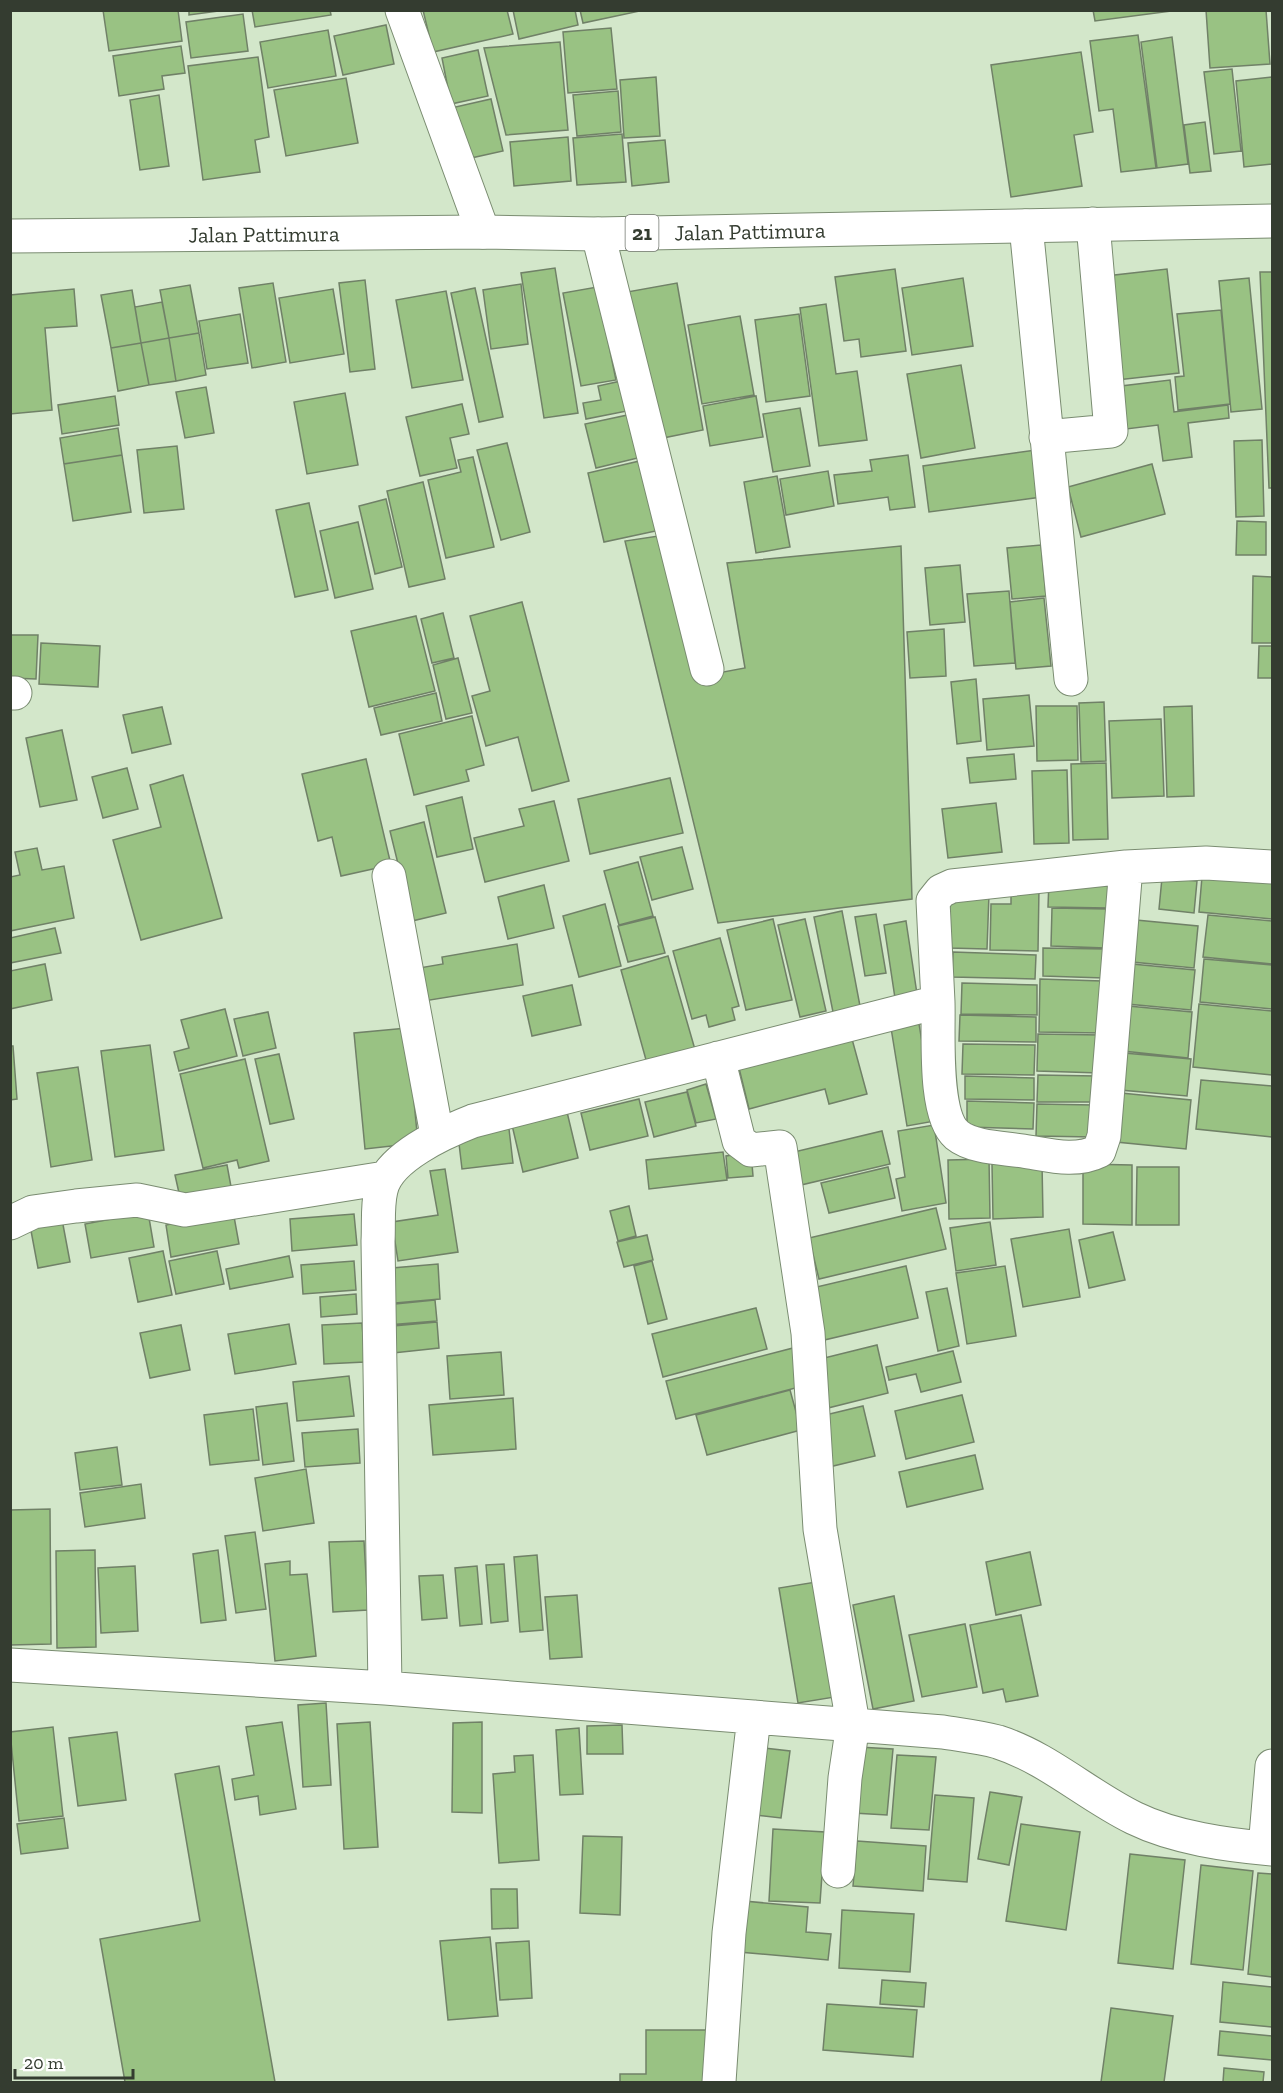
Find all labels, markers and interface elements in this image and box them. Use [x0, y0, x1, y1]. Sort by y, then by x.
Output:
road number: 21 [626, 215, 658, 251]
street label: Jalan Pattimura [674, 217, 826, 247]
street label: Jalan Pattimura [188, 220, 340, 248]
scale bar [15, 2042, 134, 2080]
text: 20 m [24, 2052, 64, 2074]

